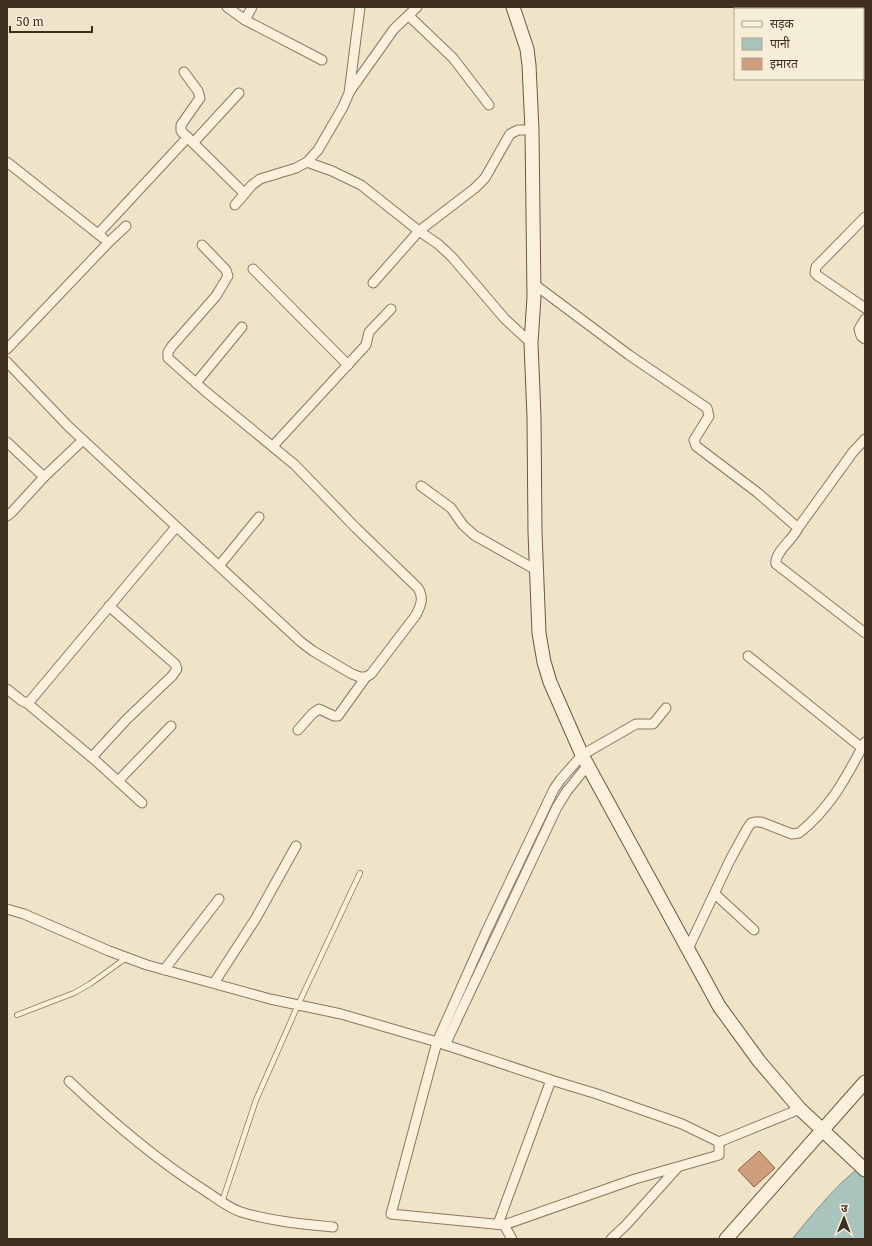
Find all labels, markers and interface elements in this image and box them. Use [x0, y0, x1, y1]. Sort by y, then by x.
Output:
scale bar [10, 8, 92, 34]
legend [734, 8, 864, 80]
text: 50 m [16, 13, 44, 30]
text: सड़क [770, 15, 795, 32]
text: पानी [770, 35, 791, 52]
text: इमारत [770, 55, 799, 72]
north arrow [824, 1198, 864, 1238]
text: उ [841, 1200, 848, 1215]

